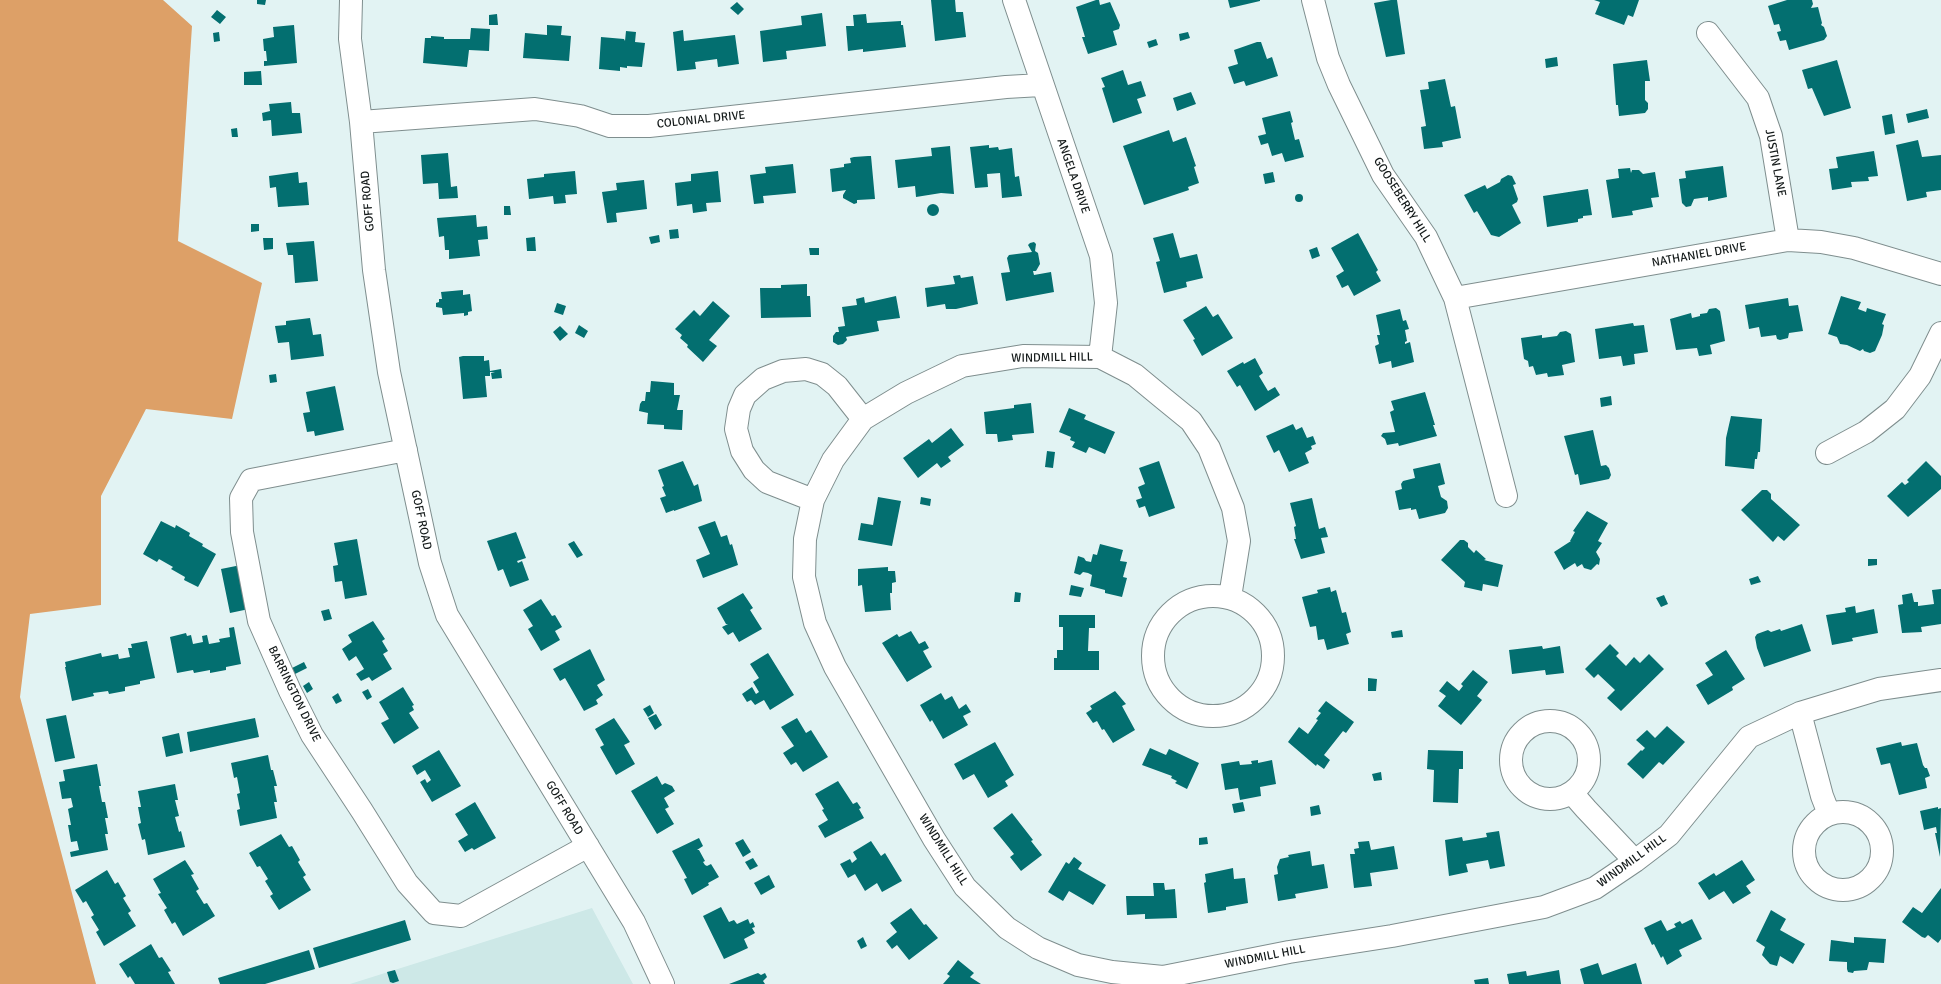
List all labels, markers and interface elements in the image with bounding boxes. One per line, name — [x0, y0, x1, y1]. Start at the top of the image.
street label: COLONIAL DRIVE — [656, 108, 746, 132]
street label: JUSTIN LANE — [1761, 128, 1789, 198]
street label: ANGELA DRIVE — [1053, 137, 1093, 215]
street label: GOOSEBERRY HILL — [1370, 155, 1434, 245]
street label: GOFF ROAD — [358, 170, 378, 232]
street label: NATHANIEL DRIVE — [1651, 240, 1747, 270]
street label: WINDMILL HILL — [1011, 350, 1093, 366]
street label: GOFF ROAD — [408, 489, 434, 551]
street label: BARRINGTON DRIVE — [265, 644, 323, 744]
street label: GOFF ROAD — [542, 778, 586, 838]
street label: WINDMILL HILL — [915, 812, 971, 888]
street label: WINDMILL HILL — [1595, 831, 1669, 891]
street label: WINDMILL HILL — [1224, 942, 1306, 972]

